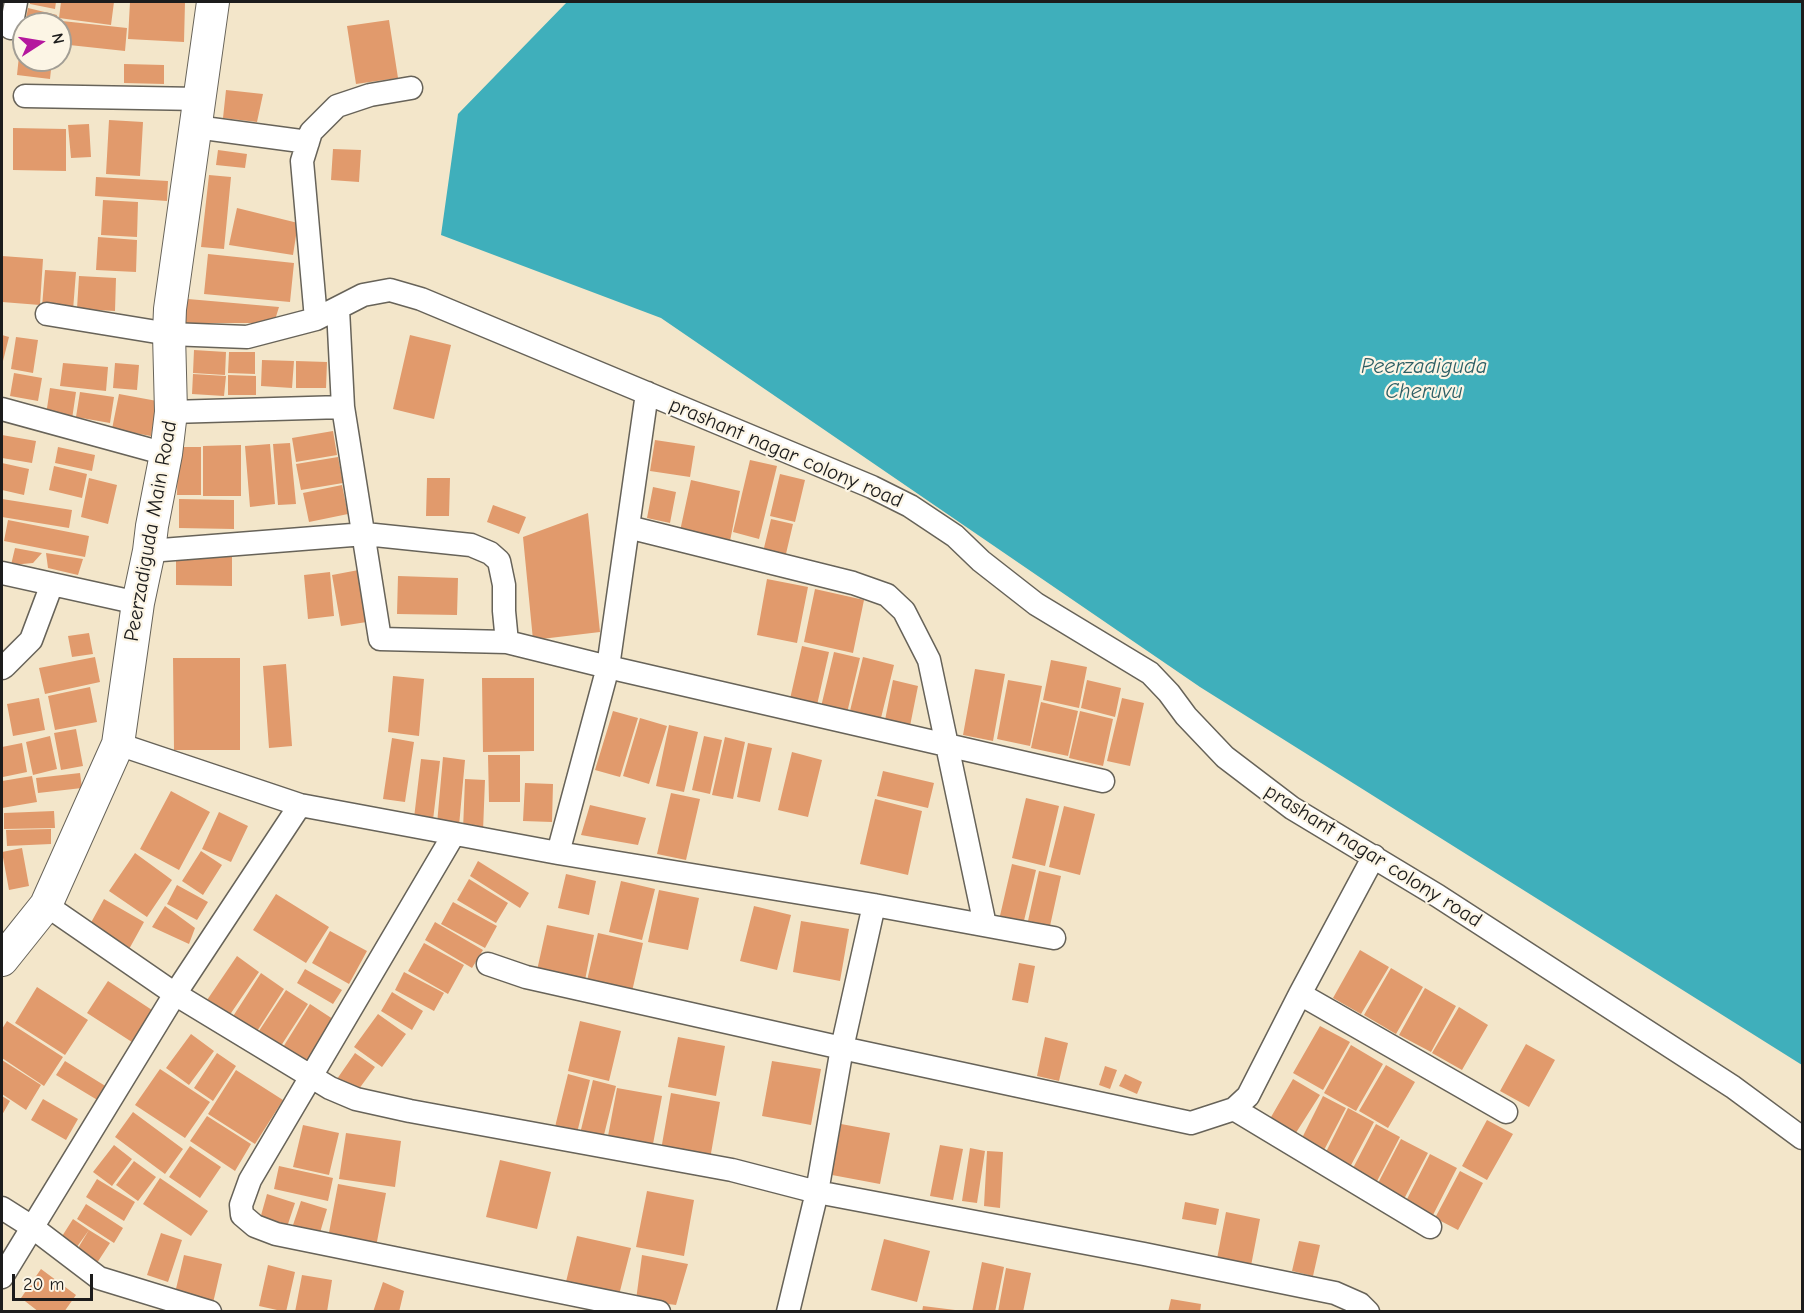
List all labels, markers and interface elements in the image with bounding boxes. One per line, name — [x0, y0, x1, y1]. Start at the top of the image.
north arrow — [12, 12, 72, 72]
text: N — [48, 32, 68, 46]
water label: Peerzadiguda Cheruvu — [1361, 354, 1487, 406]
street label: prashant nagar colony road — [665, 392, 907, 514]
street label: Peerzadiguda Main Road — [119, 419, 183, 643]
street label: prashant nagar colony road — [1260, 779, 1486, 933]
scale bar — [15, 1262, 96, 1300]
text: 20 m — [23, 1274, 64, 1295]

